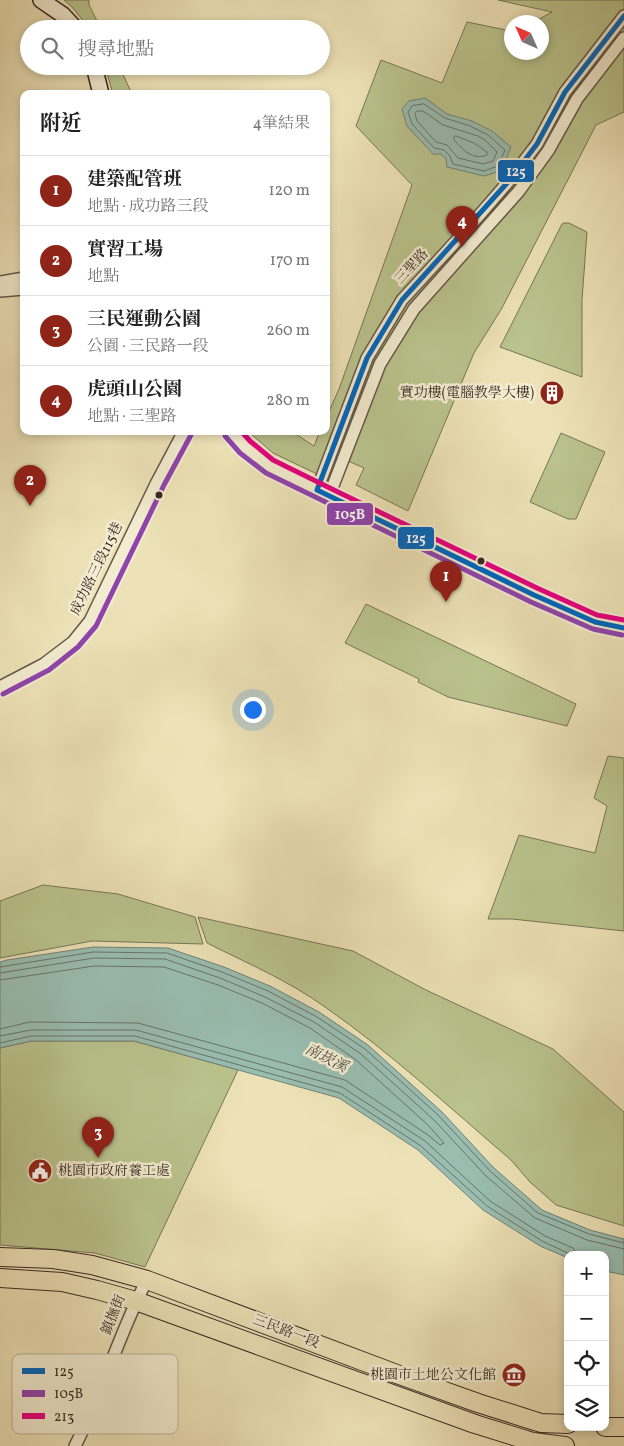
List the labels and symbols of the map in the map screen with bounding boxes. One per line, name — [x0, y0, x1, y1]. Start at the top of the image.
north arrow — [504, 15, 549, 60]
line badge: 125 — [497, 159, 535, 183]
text: 125 — [506, 163, 526, 182]
pin: 4 — [446, 206, 478, 247]
street label: 三聖路 — [391, 245, 433, 289]
building icon: 實功樓(電腦教學大樓) — [539, 380, 565, 406]
place label: 實功樓(電腦教學大樓) — [400, 384, 534, 403]
pin: 2 — [14, 465, 46, 506]
unlabelled marker — [154, 490, 164, 500]
line badge: 105B — [326, 502, 374, 526]
text: 105B — [335, 506, 365, 525]
street label: 成功路三段115巷 — [66, 519, 128, 619]
line badge: 125 — [397, 526, 435, 550]
text: 125 — [406, 530, 426, 549]
unlabelled marker — [476, 556, 486, 566]
pin: 1 — [430, 561, 462, 602]
your location — [240, 697, 266, 723]
water label: 南崁溪 — [301, 1039, 353, 1079]
pin: 3 — [82, 1117, 114, 1158]
public building icon: 桃園市政府養工處 — [27, 1158, 53, 1184]
place label: 桃園市政府養工處 — [58, 1162, 170, 1181]
street label: 鎮撫街 — [97, 1292, 131, 1338]
street label: 三民路一段 — [250, 1311, 322, 1353]
legend — [12, 1354, 178, 1434]
museum icon: 桃園市土地公文化館 — [501, 1362, 527, 1388]
text: 125 — [54, 1363, 74, 1382]
place label: 桃園市土地公文化館 — [370, 1366, 496, 1385]
text: 105B — [54, 1385, 83, 1404]
text: 213 — [54, 1408, 74, 1427]

